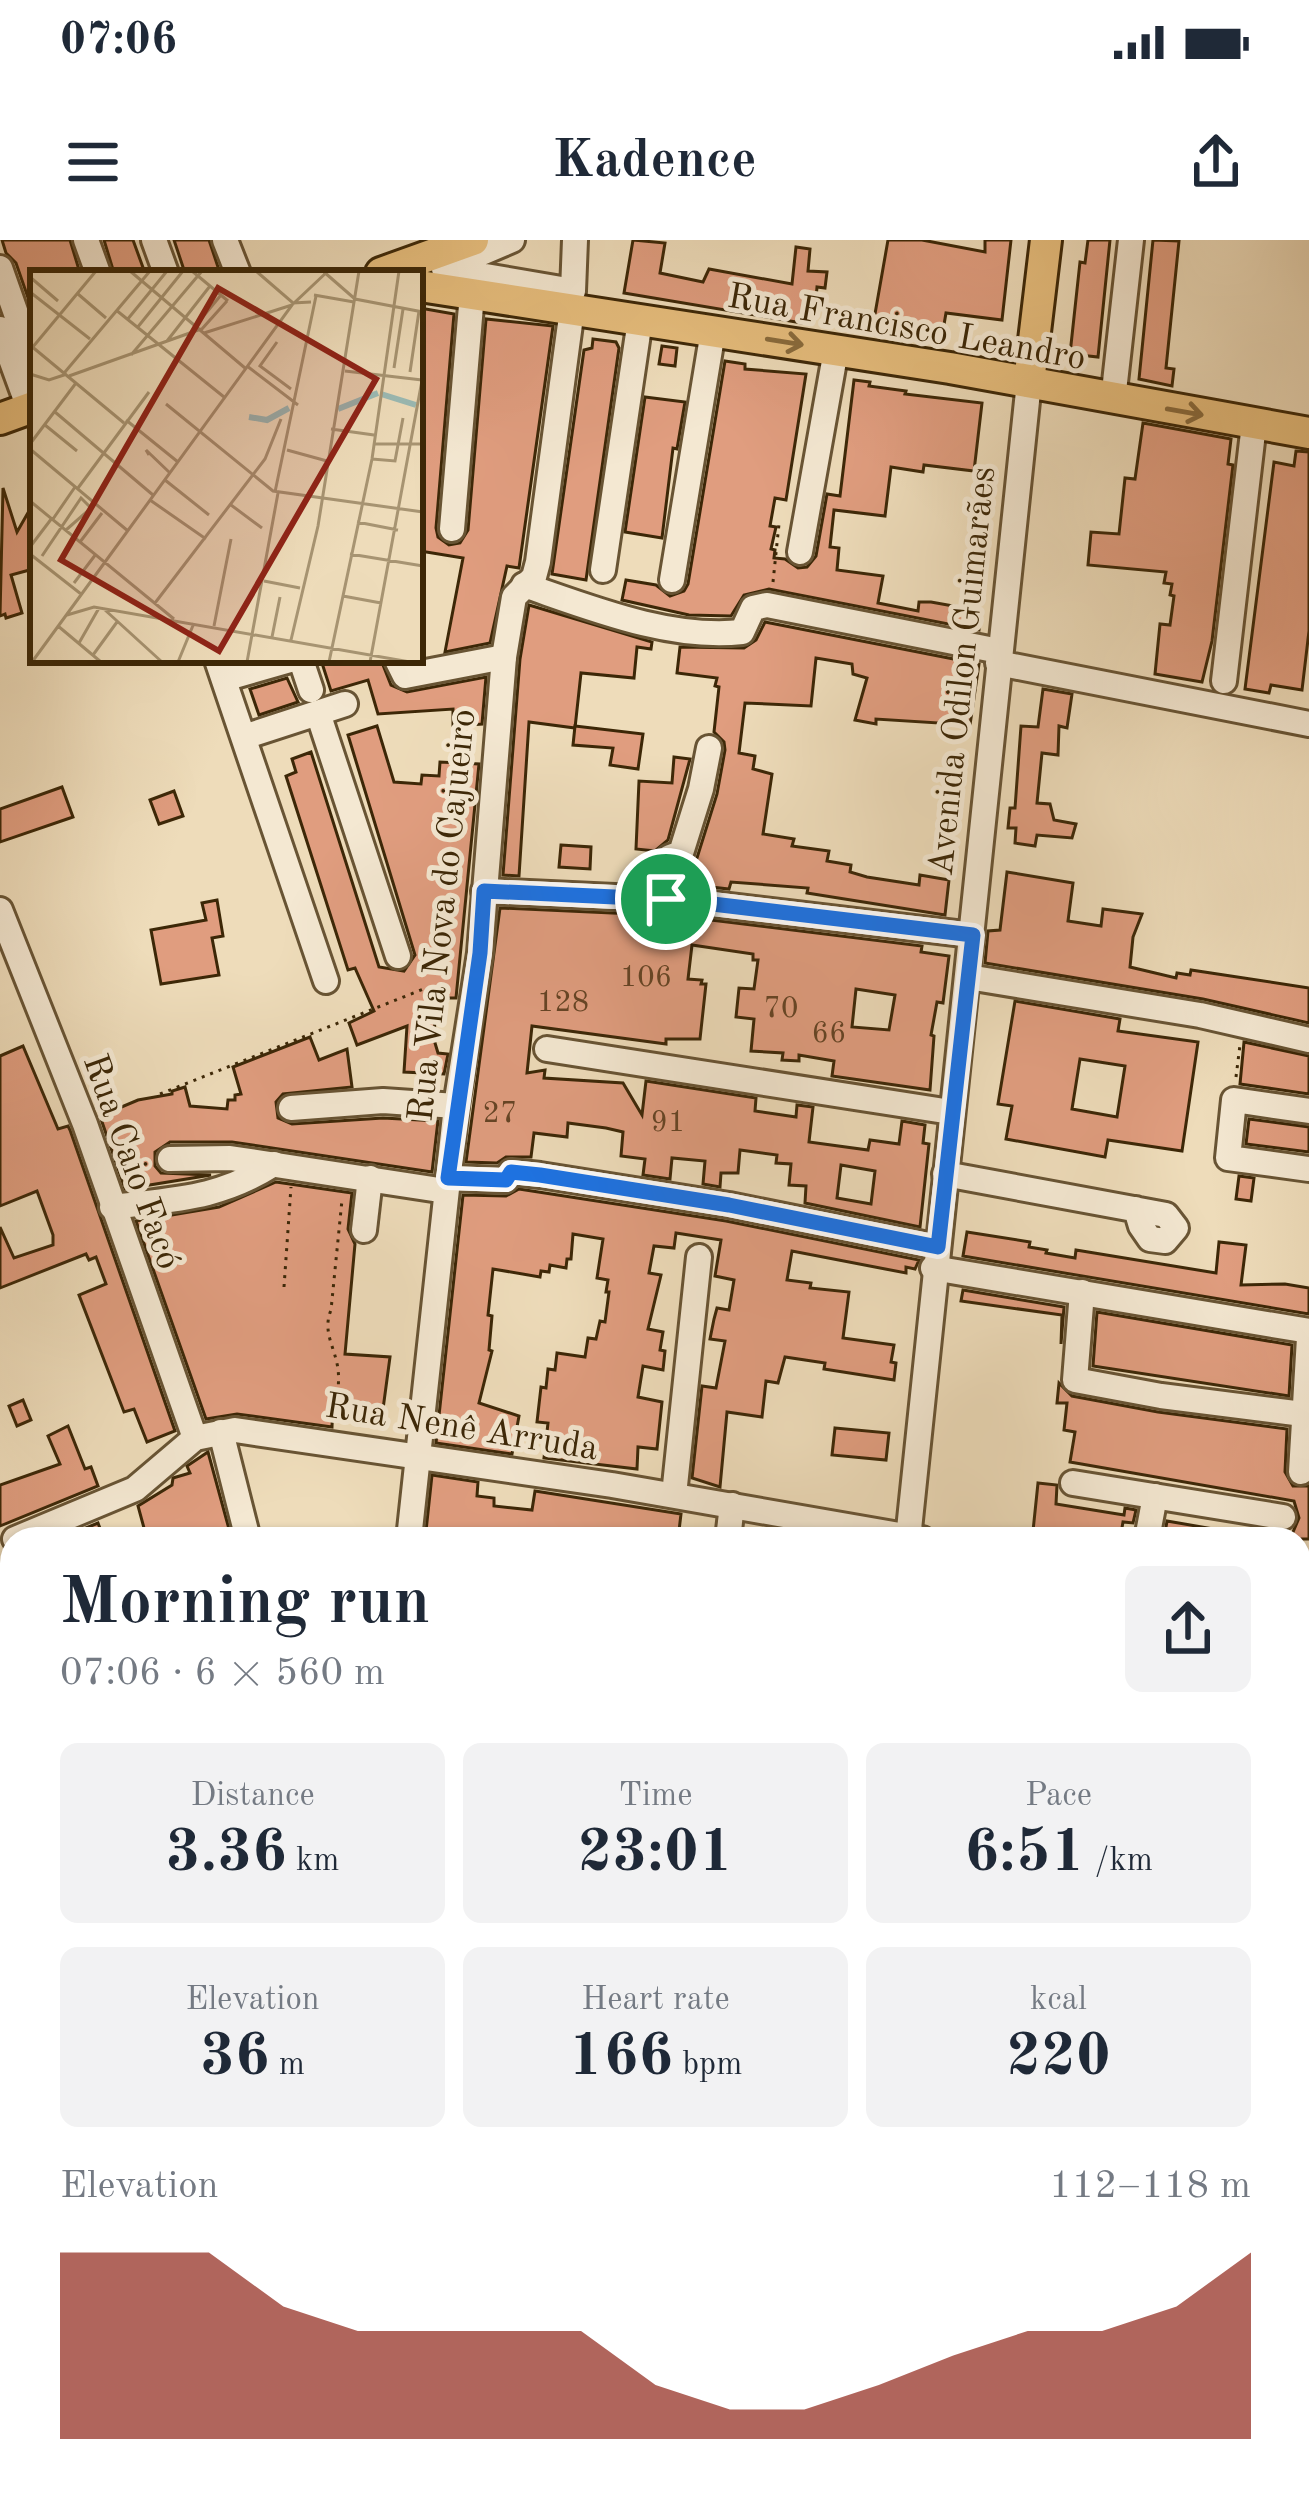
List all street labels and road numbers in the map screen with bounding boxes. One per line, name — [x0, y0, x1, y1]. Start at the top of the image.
street label: Rua Francisco Leandro — [724, 280, 1088, 378]
street label: Avenida Odilon Guimarães — [925, 465, 1003, 878]
street label: Rua Vila Nova do Cajueiro — [404, 707, 484, 1123]
street label: Rua Caio Facó — [75, 1050, 186, 1275]
street label: Rua Nenê Arruda — [322, 1390, 601, 1468]

